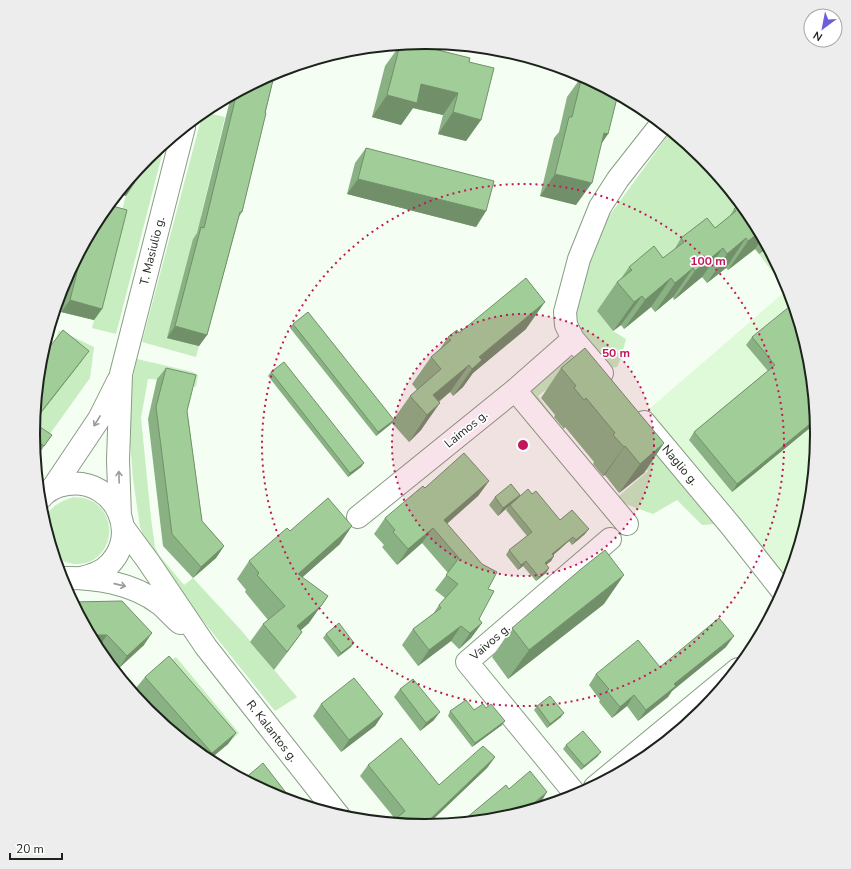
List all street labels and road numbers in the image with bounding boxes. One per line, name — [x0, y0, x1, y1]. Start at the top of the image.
street label: T. Masiulio g. — [136, 215, 168, 287]
street label: Laimos g. — [441, 407, 491, 451]
street label: Naglio g. — [658, 441, 702, 489]
street label: Vaivos g. — [466, 620, 513, 664]
street label: R. Kalantos g. — [243, 697, 301, 765]

